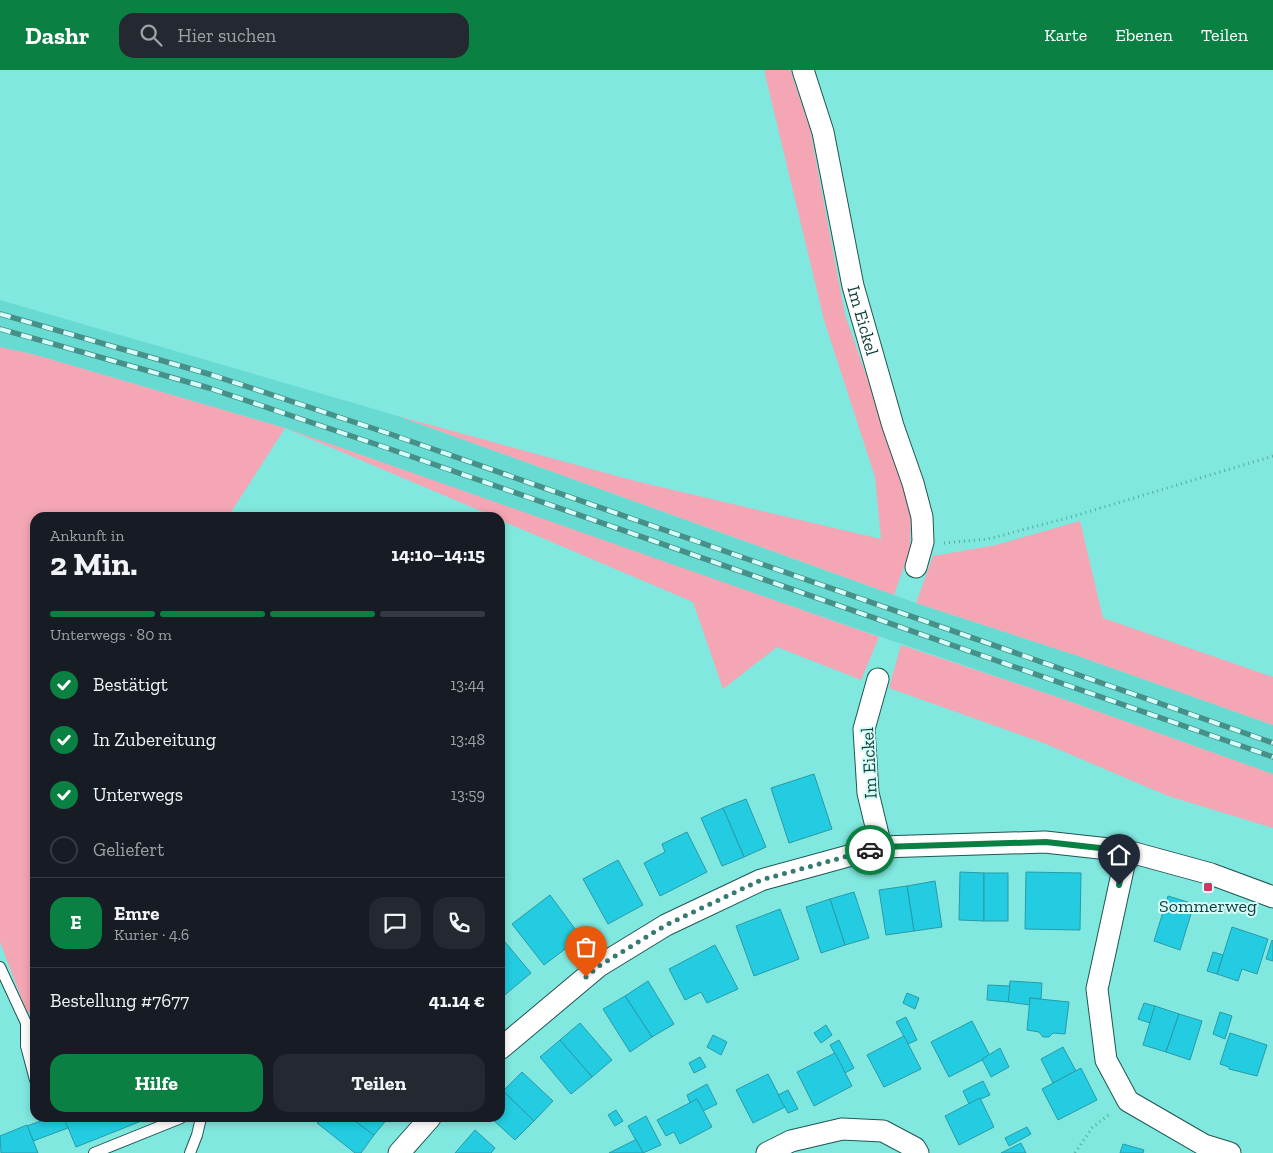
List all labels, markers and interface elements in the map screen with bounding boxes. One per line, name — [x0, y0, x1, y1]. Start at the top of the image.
search box — [119, 13, 469, 58]
text: Dashr — [25, 21, 89, 50]
icon: search — [137, 21, 165, 49]
text: Hier suchen — [177, 24, 276, 47]
text: Karte — [1044, 24, 1087, 46]
text: Ebenen — [1115, 24, 1173, 46]
text: Teilen — [1201, 24, 1248, 46]
street label: Im Eickel — [842, 283, 883, 358]
text: Ankunft in — [50, 526, 124, 545]
text: 14:10–14:15 — [391, 543, 485, 566]
text: 2 Min. — [50, 545, 138, 583]
text: Unterwegs · 80 m — [50, 625, 172, 644]
icon: check — [50, 671, 78, 699]
text: Bestätigt — [93, 673, 168, 696]
text: 13:44 — [450, 675, 485, 694]
icon: check — [50, 726, 78, 754]
street label: Im Eickel — [856, 726, 882, 799]
text: In Zubereitung — [93, 728, 216, 751]
text: 13:48 — [450, 730, 485, 749]
icon: check — [50, 781, 78, 809]
text: Unterwegs — [93, 783, 183, 806]
text: 13:59 — [451, 785, 485, 804]
courier — [845, 825, 895, 875]
pin — [1098, 834, 1140, 885]
icon: car — [856, 836, 884, 864]
text: Geliefert — [93, 838, 164, 861]
icon: home — [1105, 841, 1133, 869]
marker: Sommerweg — [1202, 881, 1214, 893]
place label: Sommerweg — [1159, 895, 1257, 917]
button: chat — [369, 897, 421, 949]
button: phone — [433, 897, 485, 949]
text: Emre — [114, 902, 159, 925]
text: E — [70, 911, 82, 934]
text: Kurier · 4.6 — [114, 925, 189, 944]
pin — [565, 926, 607, 977]
icon: bag — [572, 933, 600, 961]
text: Bestellung #7677 — [50, 989, 189, 1012]
text: 41.14 € — [429, 989, 485, 1012]
button: Hilfe — [50, 1054, 263, 1112]
button: Teilen — [273, 1054, 485, 1112]

